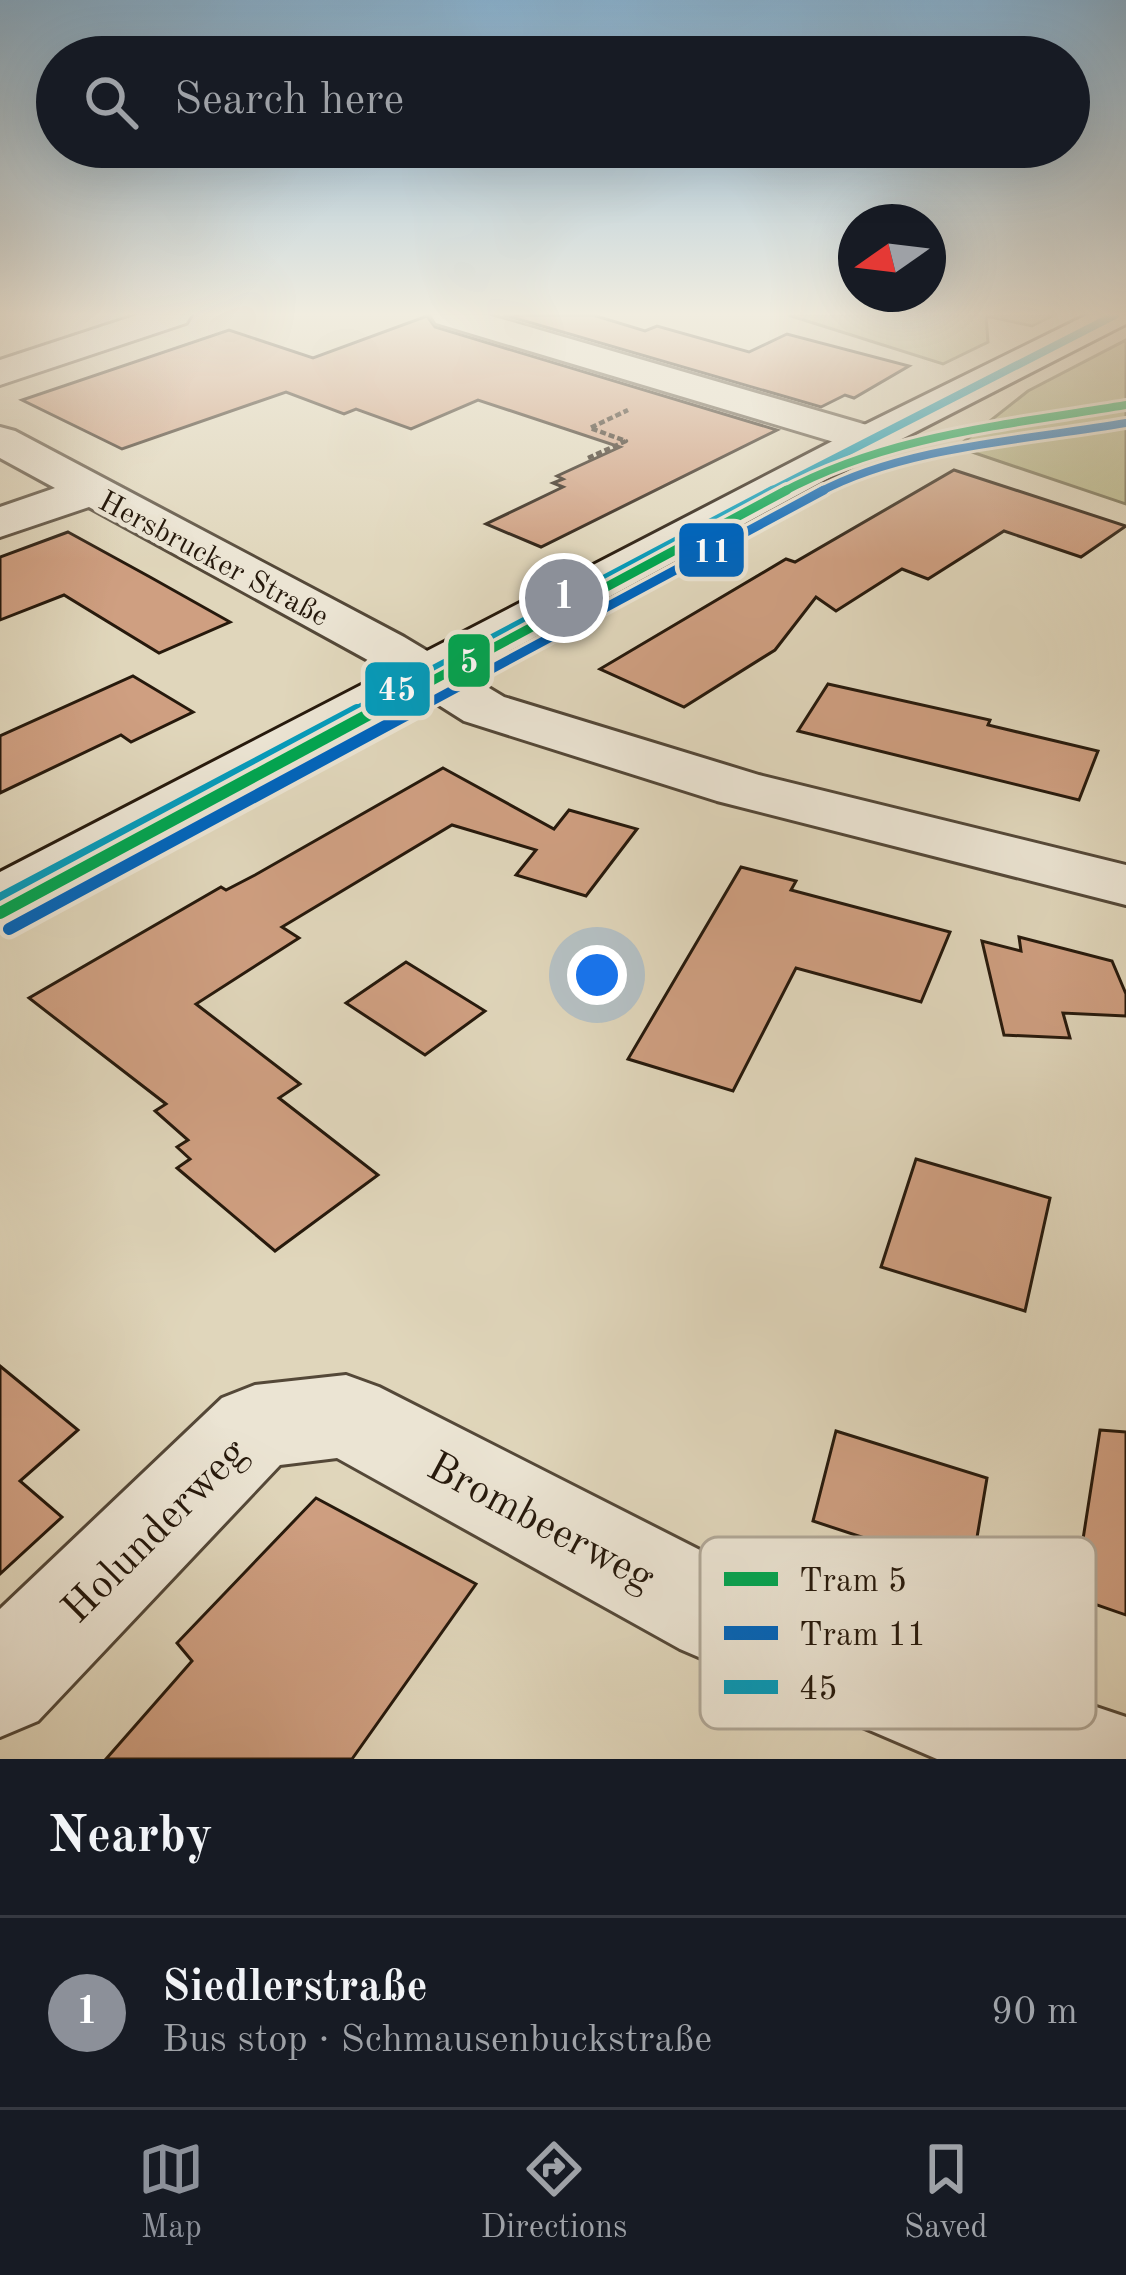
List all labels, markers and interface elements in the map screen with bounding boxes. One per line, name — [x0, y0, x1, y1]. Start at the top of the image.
search box — [36, 36, 1090, 168]
icon: search — [78, 69, 144, 135]
text: Search here — [174, 79, 404, 124]
north arrow — [838, 204, 946, 312]
street label: Hersbrucker Straße — [93, 487, 333, 633]
line badge: 11 — [677, 521, 746, 579]
text: 11 — [693, 537, 731, 570]
pin: 1 — [525, 553, 603, 643]
line badge: 5 — [446, 632, 492, 689]
text: 5 — [459, 647, 479, 680]
line badge: 45 — [363, 660, 432, 718]
text: 45 — [378, 675, 416, 708]
your location — [567, 945, 627, 1005]
street label: Holunderweg — [56, 1431, 256, 1632]
street label: Brombeerweg — [420, 1446, 661, 1601]
legend — [700, 1537, 1096, 1729]
text: Tram 5 — [799, 1566, 907, 1599]
text: Tram 11 — [799, 1620, 926, 1653]
text: 45 — [799, 1674, 837, 1707]
text: Nearby — [48, 1812, 213, 1863]
text: Siedlerstraße — [162, 1966, 428, 2011]
text: 1 — [76, 1993, 98, 2032]
text: 90 m — [991, 1993, 1078, 2032]
text: Bus stop · Schmausenbuckstraße — [162, 2021, 712, 2060]
tab: Map — [138, 2136, 204, 2249]
tab: Directions — [481, 2136, 627, 2249]
tab: Saved — [904, 2136, 988, 2249]

